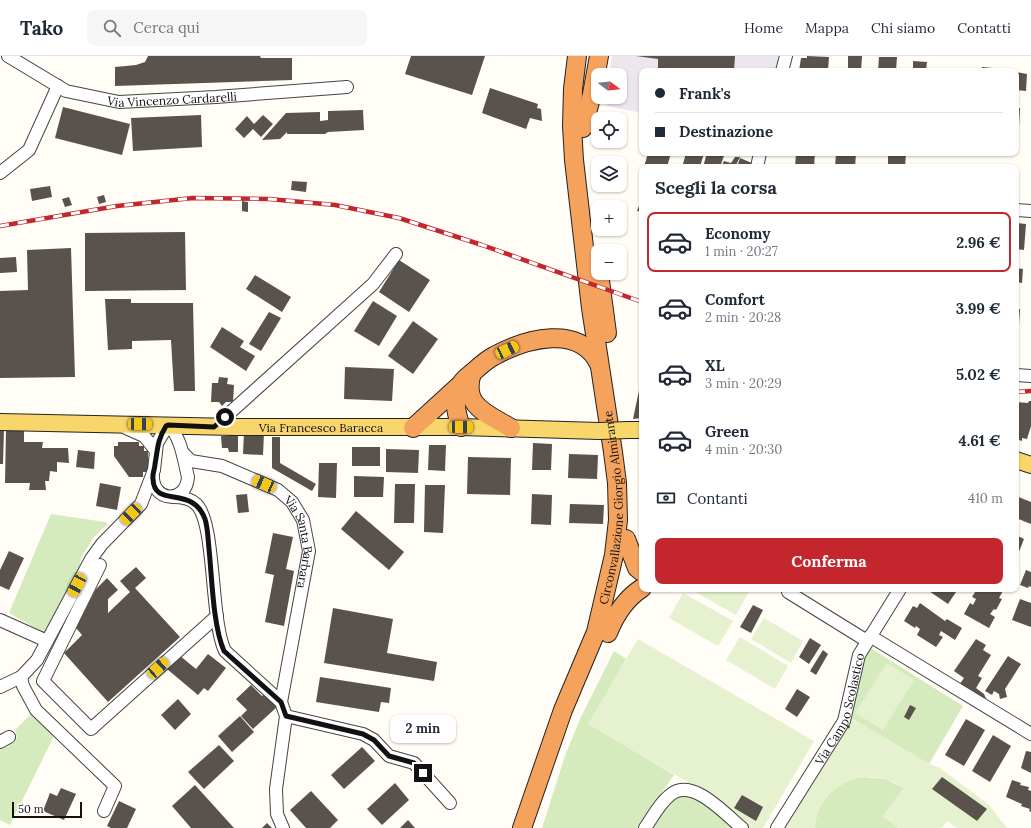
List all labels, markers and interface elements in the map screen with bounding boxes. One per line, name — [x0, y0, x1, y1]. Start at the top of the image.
search box — [87, 10, 367, 46]
text: Tako — [20, 16, 63, 40]
icon: search — [101, 17, 123, 39]
text: Cerca qui — [133, 18, 200, 37]
text: Home — [744, 19, 783, 37]
text: Mappa — [805, 19, 849, 37]
text: Chi siamo — [871, 19, 935, 37]
text: Contatti — [957, 19, 1011, 37]
north arrow — [591, 68, 627, 104]
map controls — [591, 68, 627, 280]
text: Frank's — [679, 84, 731, 103]
street label: Via Vincenzo Cardarelli — [105, 88, 237, 110]
button: locate — [591, 112, 627, 148]
text: Destinazione — [679, 122, 773, 141]
button: layers — [591, 156, 627, 192]
text: Scegli la corsa — [655, 176, 777, 199]
button: + — [591, 200, 627, 236]
icon: car — [657, 224, 693, 260]
text: Economy — [705, 224, 770, 243]
text: 2.96 € — [956, 233, 1001, 252]
text: 1 min · 20:27 — [705, 243, 778, 260]
button: − — [591, 244, 627, 280]
icon: car — [657, 290, 693, 326]
text: Comfort — [705, 290, 765, 309]
text: 3.99 € — [956, 299, 1001, 318]
text: 2 min · 20:28 — [705, 309, 781, 326]
car — [494, 339, 520, 361]
icon: car — [657, 356, 693, 392]
text: XL — [705, 356, 725, 375]
text: 5.02 € — [956, 365, 1001, 384]
text: 3 min · 20:29 — [705, 375, 782, 392]
route start — [216, 408, 234, 426]
street label: Circonvallazione Giorgio Almirante — [595, 409, 625, 606]
car — [128, 418, 152, 430]
street label: Via Francesco Baracca — [258, 420, 383, 435]
car — [449, 421, 473, 433]
icon: car — [657, 422, 693, 458]
text: Green — [705, 422, 749, 441]
text: 4.61 € — [959, 431, 1001, 450]
text: 4 min · 20:30 — [705, 441, 782, 458]
car — [251, 474, 277, 494]
icon: cash — [655, 487, 677, 509]
text: Contanti — [687, 489, 748, 508]
text: 410 m — [968, 490, 1003, 507]
street label: Via Santa Barbara — [281, 491, 317, 590]
car — [118, 501, 144, 527]
button: Conferma — [655, 538, 1003, 584]
car — [66, 572, 88, 598]
street label: Via Campo Scolastico — [811, 651, 867, 768]
car — [145, 656, 171, 680]
callout: 2 min — [390, 715, 456, 743]
text: 2 min — [406, 720, 440, 737]
route end — [414, 764, 432, 782]
scale bar — [12, 800, 82, 819]
text: 50 m — [18, 802, 44, 816]

